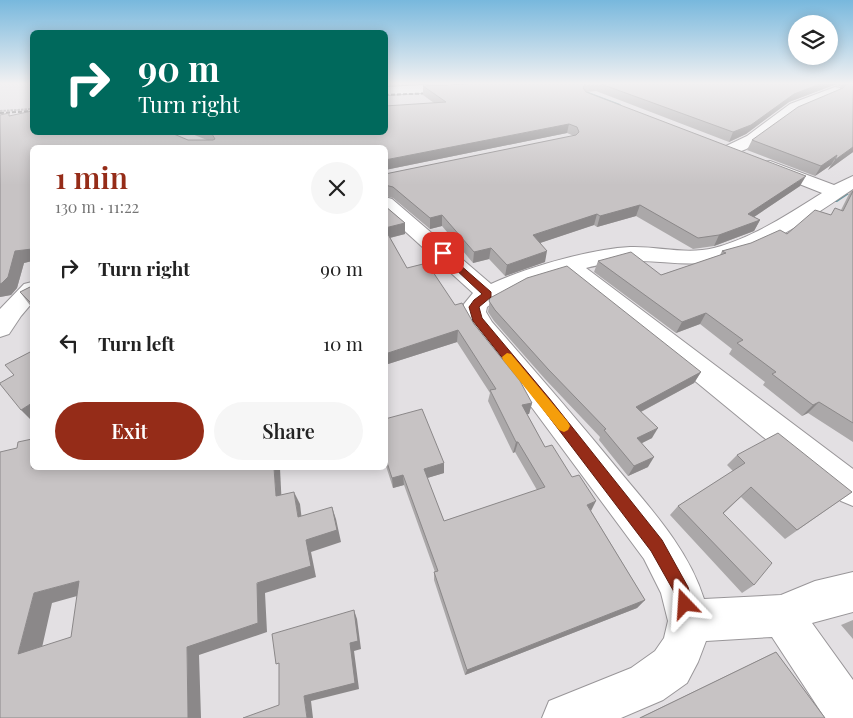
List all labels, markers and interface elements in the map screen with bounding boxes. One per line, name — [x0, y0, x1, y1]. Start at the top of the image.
map controls — [788, 15, 838, 65]
button: layers — [788, 15, 838, 65]
text: 90 m — [138, 44, 220, 91]
icon: right — [55, 50, 120, 115]
text: Turn right — [138, 89, 240, 119]
text: 1 min — [55, 157, 128, 197]
button: close — [311, 162, 363, 214]
text: 130 m · 11:22 — [55, 196, 139, 217]
pin — [422, 232, 464, 274]
icon: arrive — [429, 239, 457, 267]
icon: right — [55, 254, 83, 282]
text: Turn right — [98, 255, 190, 281]
text: 90 m — [320, 255, 363, 281]
icon: left — [55, 329, 83, 357]
text: Turn left — [98, 330, 175, 356]
text: 10 m — [323, 330, 363, 356]
button: Exit — [55, 402, 204, 460]
button: Share — [214, 402, 363, 460]
position arrow — [658, 577, 710, 629]

